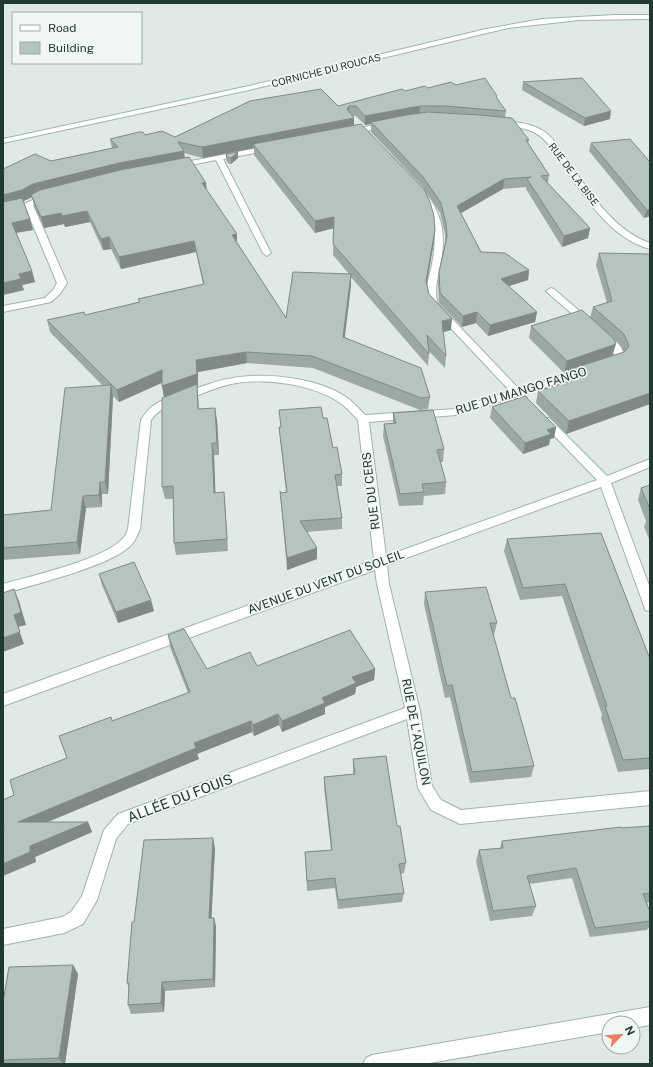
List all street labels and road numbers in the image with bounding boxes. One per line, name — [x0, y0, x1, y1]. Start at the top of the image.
street label: CORNICHE DU ROUCAS — [270, 51, 382, 89]
street label: RUE DE LA BISE — [546, 140, 602, 208]
street label: RUE DU MANGO FANGO — [454, 364, 589, 418]
street label: RUE DU CERS — [359, 451, 383, 531]
street label: AVENUE DU VENT DU SOLEIL — [246, 547, 406, 617]
street label: RUE DE L'AQUILON — [399, 677, 433, 787]
street label: ALLÉE DU FOUIS — [125, 770, 235, 825]

